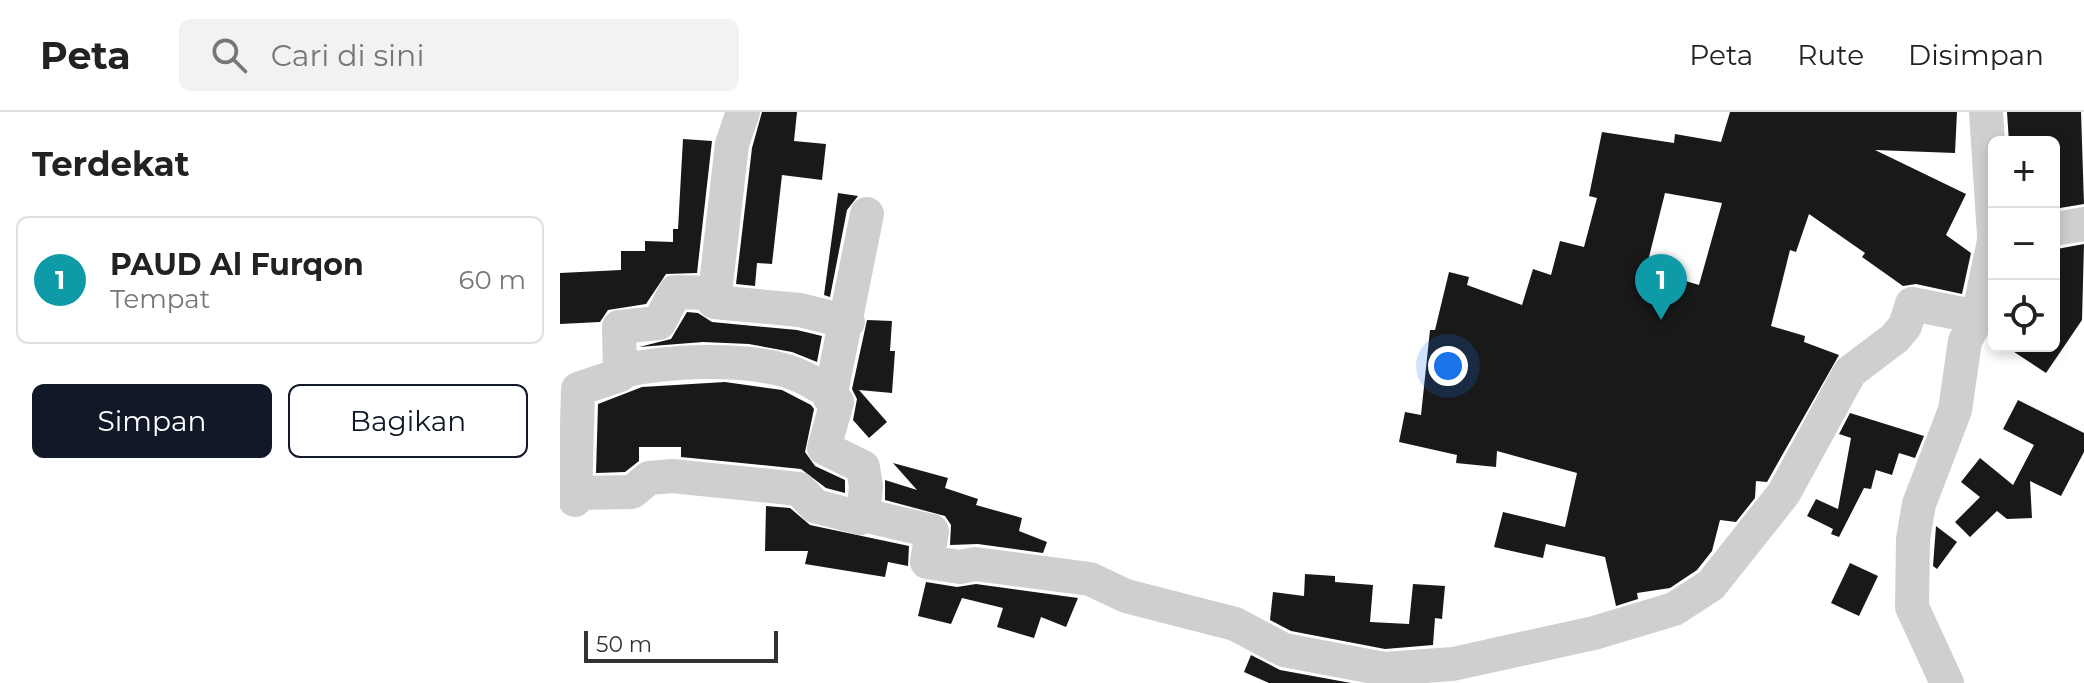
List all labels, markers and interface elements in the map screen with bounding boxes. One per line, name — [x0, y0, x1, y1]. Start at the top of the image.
search box — [179, 19, 739, 91]
text: Peta — [40, 32, 131, 79]
icon: search — [207, 33, 251, 77]
text: Cari di sini — [271, 37, 424, 74]
text: Peta — [1689, 38, 1753, 72]
text: Rute — [1797, 38, 1864, 72]
text: Disimpan — [1908, 38, 2044, 72]
map controls — [1988, 136, 2060, 352]
button: + — [1988, 136, 2060, 208]
text: Terdekat — [32, 143, 190, 185]
button: − — [1988, 208, 2060, 280]
text: PAUD Al Furqon — [110, 246, 364, 283]
pin: 1 — [1635, 254, 1687, 320]
text: 1 — [55, 264, 65, 296]
text: 60 m — [459, 264, 526, 296]
button: locate — [1988, 280, 2060, 352]
text: Tempat — [110, 283, 210, 315]
your location — [1428, 346, 1468, 386]
button: Simpan — [32, 384, 272, 458]
button: Bagikan — [288, 384, 528, 458]
scale bar — [584, 627, 778, 663]
text: 50 m — [596, 631, 652, 658]

